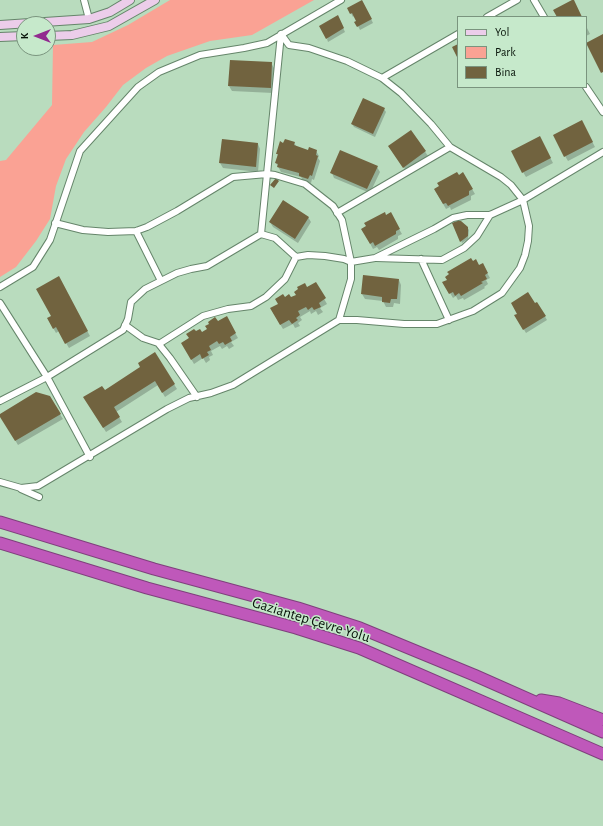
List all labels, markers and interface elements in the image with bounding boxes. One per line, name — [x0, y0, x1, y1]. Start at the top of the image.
north arrow — [16, 16, 56, 56]
legend — [457, 16, 587, 88]
text: Yol — [495, 26, 509, 38]
text: K — [19, 33, 30, 39]
text: Park — [495, 46, 516, 58]
text: Bina — [495, 66, 516, 78]
street label: Gaziantep Çevre Yolu — [250, 594, 372, 646]

